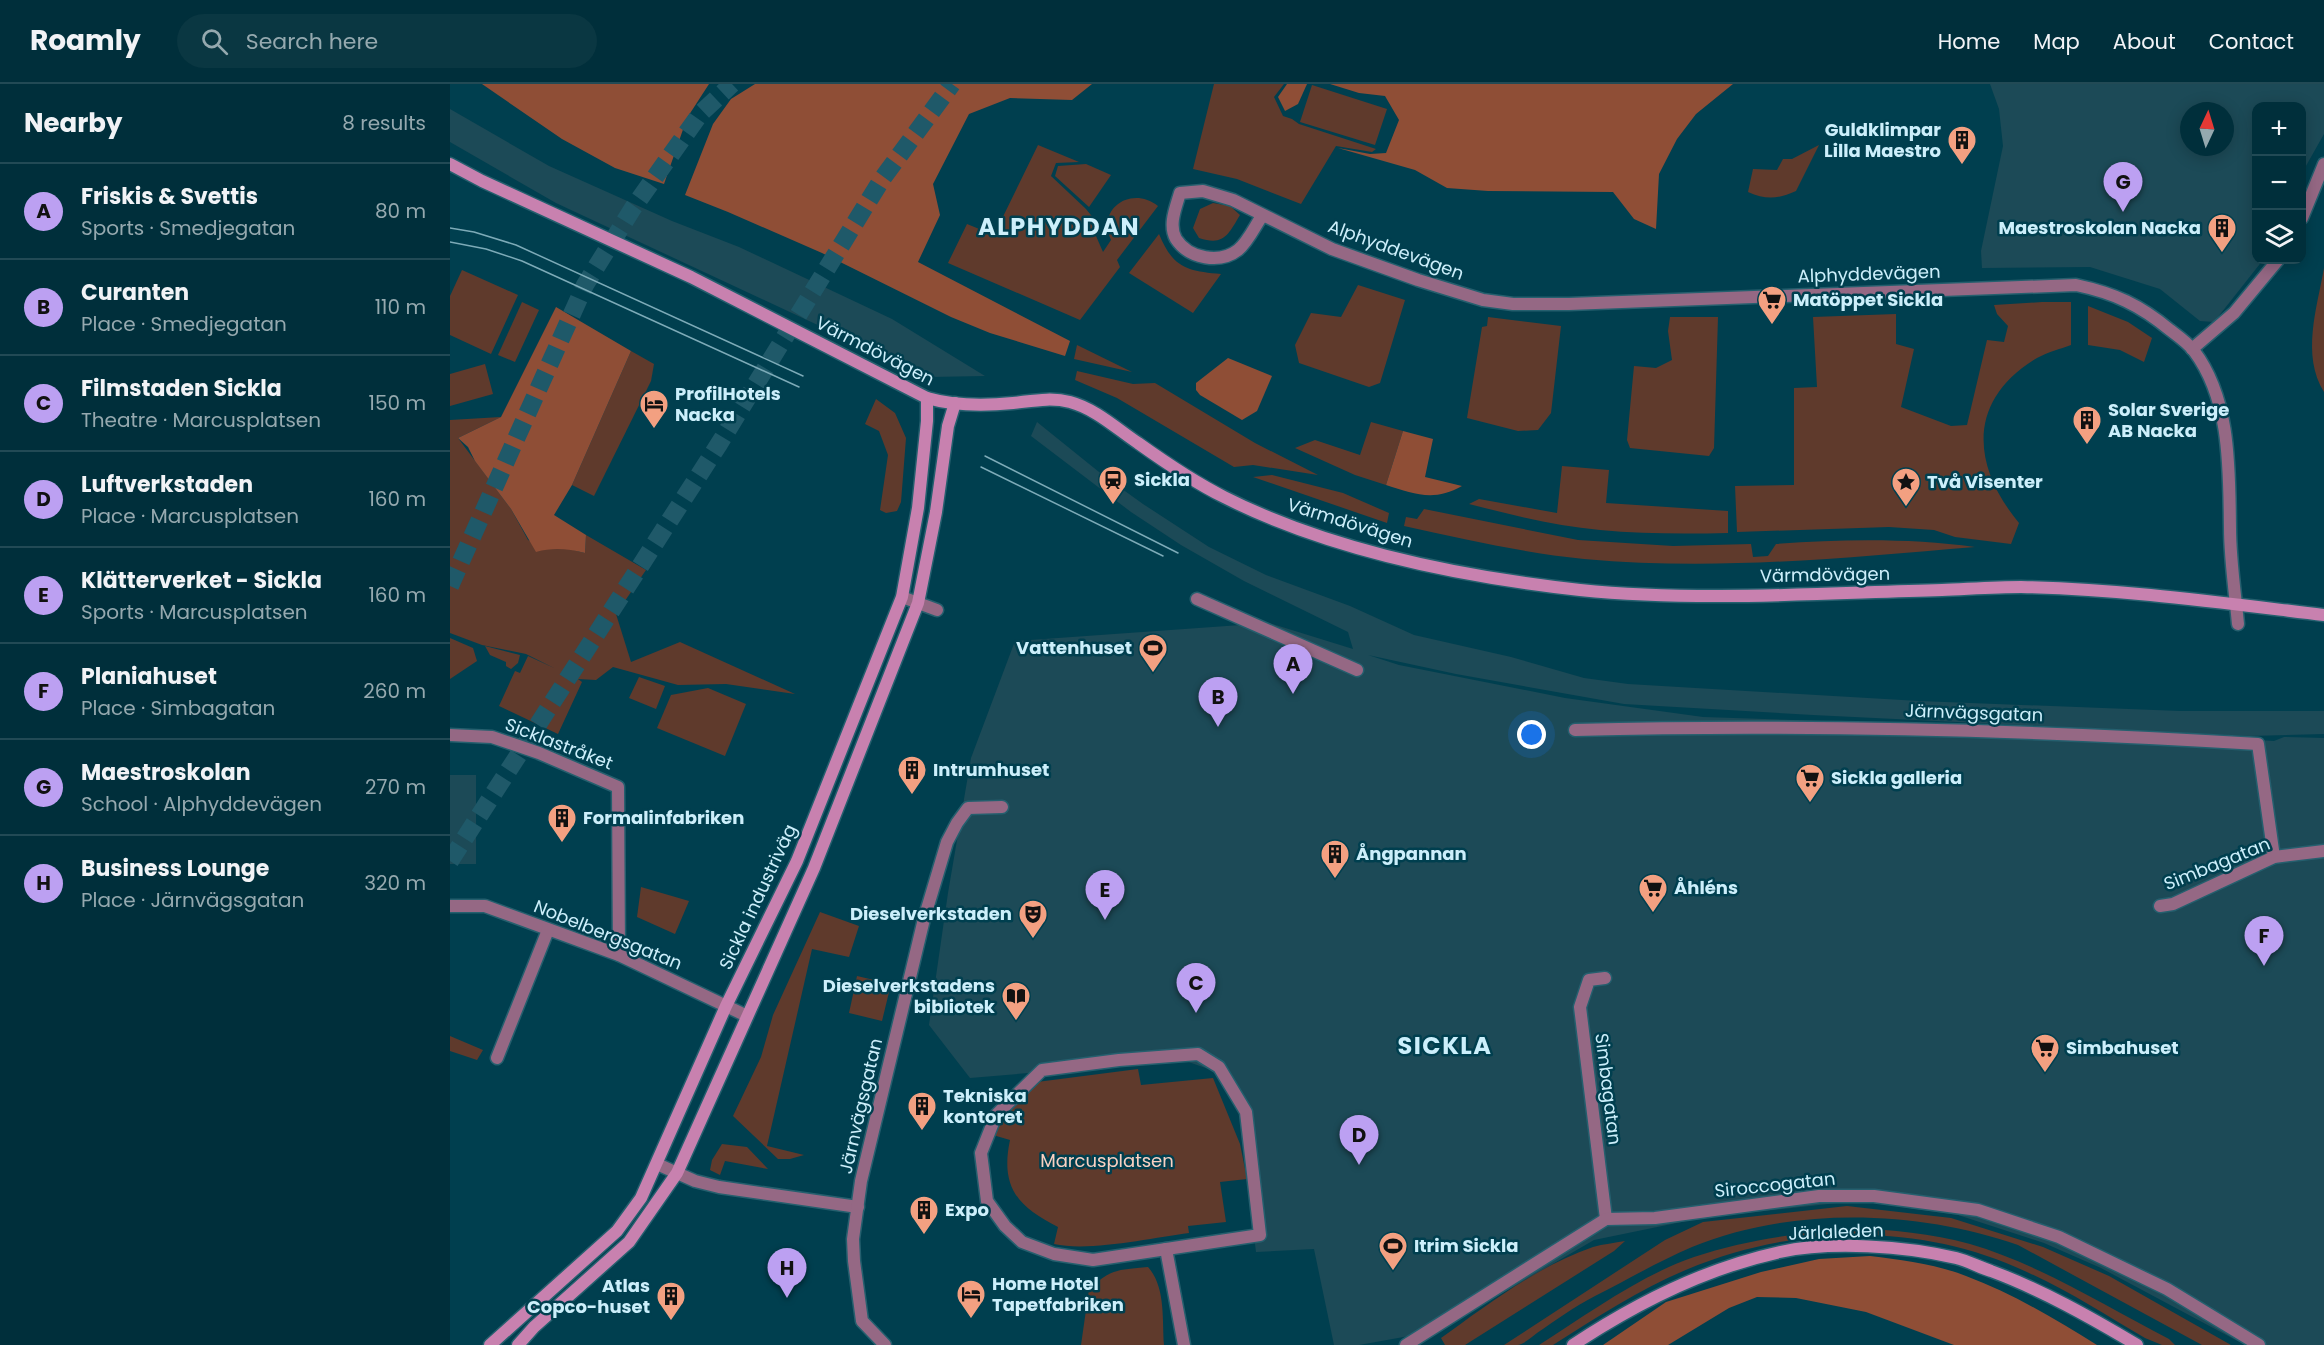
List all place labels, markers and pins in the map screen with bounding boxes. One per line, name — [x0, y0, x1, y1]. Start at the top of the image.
place label: Guldklimpar Lilla Maestro — [1824, 117, 1941, 163]
building icon: Guldklimpar Lilla Maestro — [1946, 124, 1978, 166]
pin: G — [2104, 162, 2142, 212]
building icon: Maestroskolan Nacka — [2206, 212, 2238, 254]
place label: Maestroskolan Nacka — [1999, 215, 2201, 240]
supermarket icon: Matöppet Sickla — [1756, 284, 1788, 326]
place label: Matöppet Sickla — [1793, 287, 1943, 312]
place label: ProfilHotels Nacka — [675, 381, 781, 427]
hotel icon: ProfilHotels Nacka — [638, 388, 670, 430]
place label: Solar Sverige AB Nacka — [2108, 397, 2229, 443]
building icon: Solar Sverige AB Nacka — [2071, 404, 2103, 446]
station icon: Sickla — [1097, 464, 1129, 506]
place icon: Två Visenter — [1890, 466, 1922, 508]
place label: Sickla — [1134, 467, 1190, 492]
place label: Två Visenter — [1927, 469, 2043, 494]
sports icon: Vattenhuset — [1137, 632, 1169, 674]
place label: Vattenhuset — [1016, 635, 1132, 660]
pin: A — [1274, 644, 1312, 694]
pin: B — [1198, 678, 1238, 727]
building icon: Intrumhuset — [896, 754, 928, 796]
place label: Intrumhuset — [933, 757, 1049, 782]
supermarket icon: Sickla galleria — [1794, 762, 1826, 804]
place label: Sickla galleria — [1831, 765, 1962, 790]
building icon: Formalinfabriken — [546, 802, 578, 844]
place label: Formalinfabriken — [583, 805, 744, 830]
building icon: Ångpannan — [1319, 838, 1351, 880]
place label: Ångpannan — [1356, 841, 1467, 866]
pin: E — [1086, 870, 1124, 920]
supermarket icon: Åhléns — [1637, 872, 1669, 914]
place label: Åhléns — [1674, 875, 1738, 900]
theatre icon: Dieselverkstaden — [1017, 898, 1049, 940]
place label: Dieselverkstaden — [850, 901, 1012, 926]
pin: F — [2244, 916, 2284, 966]
pin: C — [1176, 964, 1216, 1013]
place label: Dieselverkstadens bibliotek — [823, 973, 996, 1019]
library icon: Dieselverkstadens bibliotek — [1000, 980, 1032, 1022]
supermarket icon: Simbahuset — [2029, 1032, 2061, 1074]
place label: Simbahuset — [2066, 1035, 2179, 1060]
place label: Tekniska kontoret — [943, 1083, 1027, 1129]
building icon: Tekniska kontoret — [906, 1090, 938, 1132]
pin: D — [1340, 1116, 1378, 1165]
building icon: Expo — [908, 1194, 940, 1236]
place label: Expo — [945, 1197, 989, 1222]
sports icon: Itrim Sickla — [1377, 1230, 1409, 1272]
place label: Itrim Sickla — [1414, 1233, 1518, 1258]
pin: H — [768, 1248, 806, 1298]
place label: Home Hotel Tapetfabriken — [992, 1271, 1124, 1317]
place label: Atlas Copco-huset — [527, 1273, 650, 1319]
hotel icon: Home Hotel Tapetfabriken — [955, 1278, 987, 1320]
building icon: Atlas Copco-huset — [655, 1280, 687, 1322]

